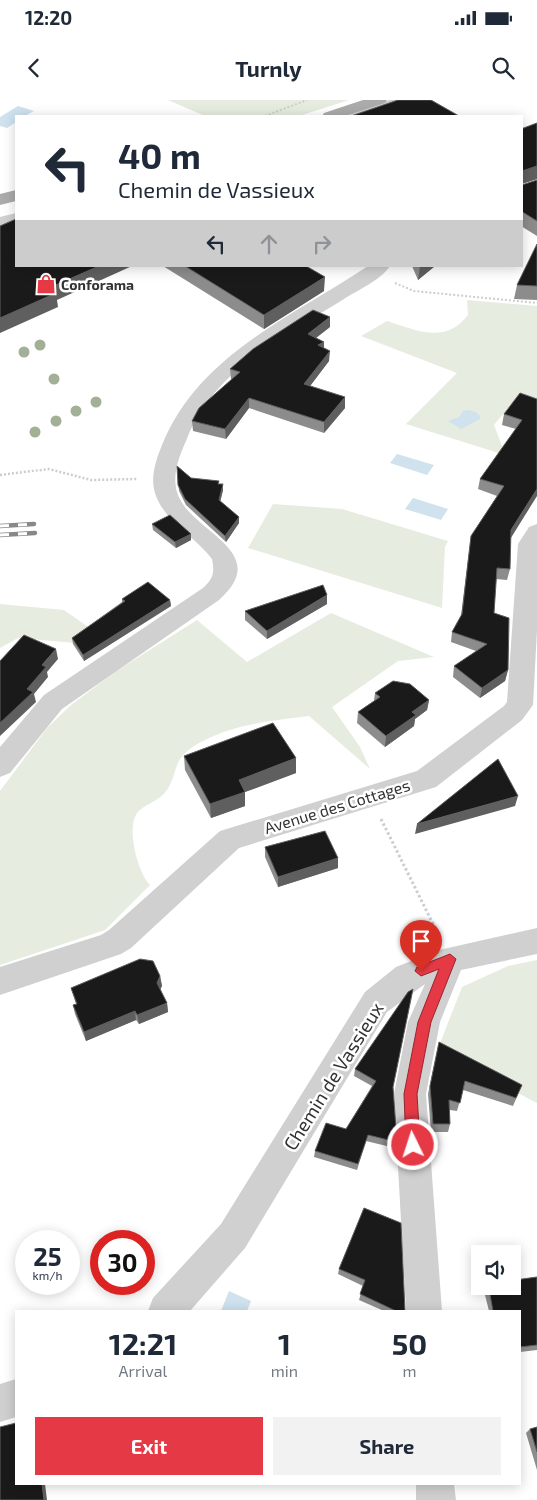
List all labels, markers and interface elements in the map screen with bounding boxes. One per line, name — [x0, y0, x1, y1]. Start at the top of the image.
text: 12:20 — [25, 6, 72, 29]
icon: back — [20, 54, 48, 82]
icon: search — [489, 54, 517, 82]
text: Turnly — [235, 55, 302, 81]
text: 40 m — [118, 134, 201, 176]
icon: left — [35, 135, 100, 200]
text: Chemin de Vassieux — [118, 176, 315, 202]
icon: left — [202, 230, 230, 258]
icon: ahead — [255, 230, 283, 258]
icon: right — [308, 230, 336, 258]
shop icon: Conforama — [35, 273, 57, 295]
place label: Conforama — [61, 276, 134, 293]
street label: Avenue des Cottages — [262, 775, 412, 837]
pin — [400, 920, 442, 971]
icon: arrive — [407, 927, 435, 955]
street label: Chemin de Vassieux — [278, 998, 388, 1154]
position arrow — [386, 1118, 438, 1170]
speed limit sign: 30 — [90, 1230, 155, 1295]
text: 25 — [33, 1241, 62, 1271]
map controls — [471, 1245, 521, 1295]
button: sound — [471, 1245, 521, 1295]
text: km/h — [33, 1268, 62, 1282]
text: 12:21 — [109, 1325, 177, 1361]
text: 1 — [278, 1325, 291, 1361]
text: 50 — [392, 1325, 427, 1361]
text: Arrival — [119, 1361, 167, 1380]
text: min — [271, 1361, 298, 1380]
text: m — [403, 1361, 417, 1380]
button: Exit — [35, 1417, 263, 1475]
button: Share — [273, 1417, 501, 1475]

